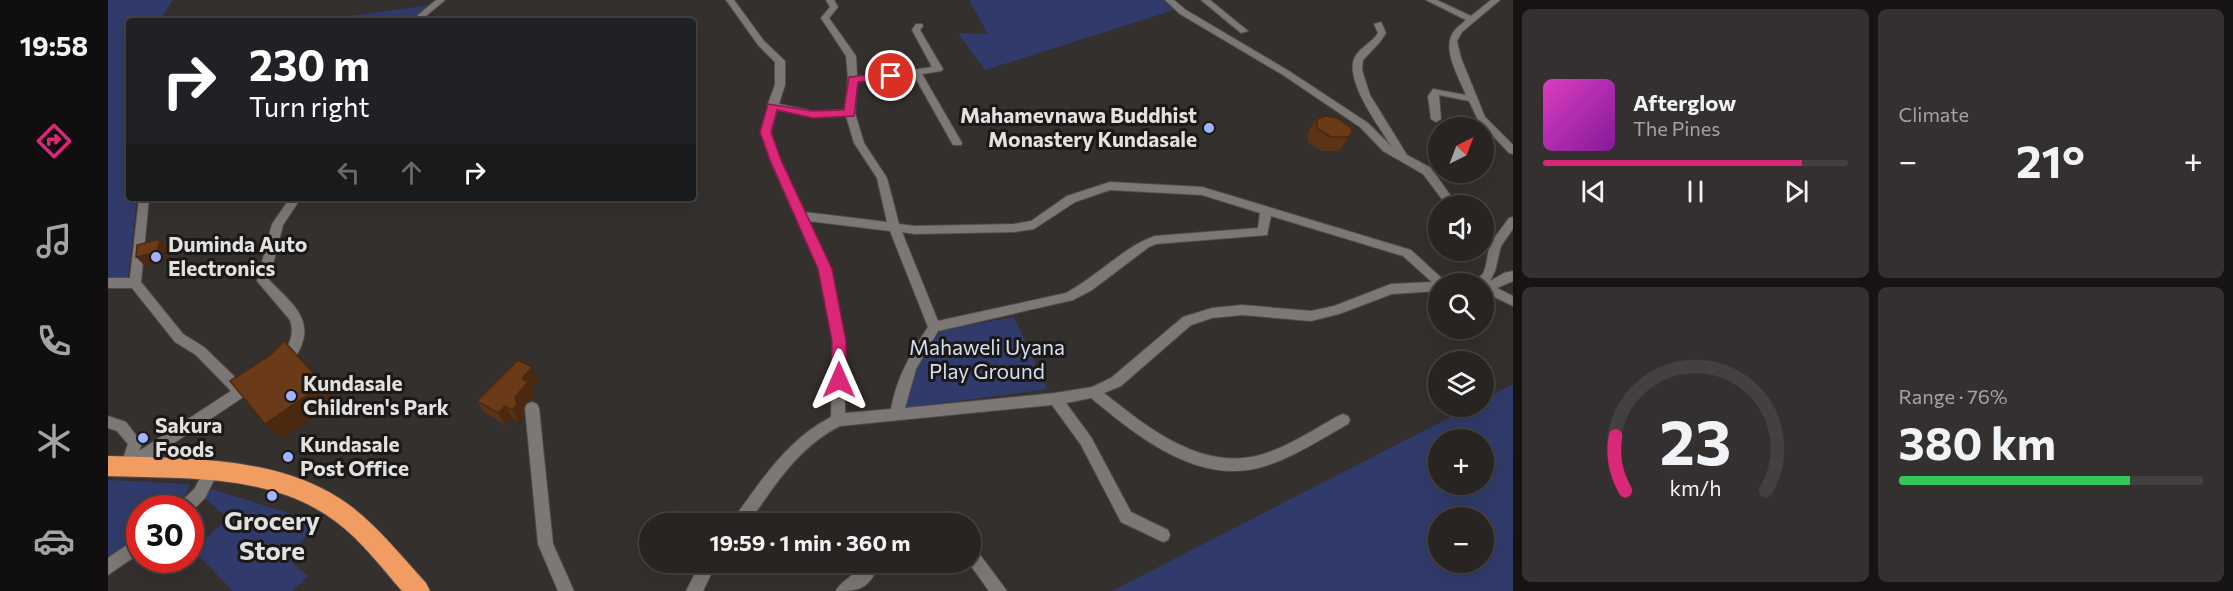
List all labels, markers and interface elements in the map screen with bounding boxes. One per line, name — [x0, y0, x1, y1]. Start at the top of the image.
text: 19:58 — [20, 29, 88, 62]
text: 230 m — [249, 38, 370, 90]
icon: right — [150, 42, 228, 120]
pin — [865, 50, 916, 101]
icon: arrive — [874, 59, 907, 92]
text: Afterglow — [1633, 89, 1736, 116]
text: Turn right — [249, 90, 369, 123]
place label: Mahamevnawa Buddhist Monastery Kundasale — [960, 102, 1197, 151]
text: Climate — [1899, 102, 1969, 126]
text: The Pines — [1633, 116, 1720, 140]
north arrow — [1428, 117, 1494, 183]
map controls — [1428, 117, 1494, 573]
icon: directions — [33, 120, 75, 162]
marker: Mahamevnawa Buddhist Monastery Kundasale — [1202, 121, 1216, 135]
text: 21° — [2016, 132, 2085, 187]
text: − — [1899, 139, 1917, 180]
text: + — [2184, 139, 2203, 180]
icon: left — [332, 156, 365, 189]
icon: ahead — [395, 156, 428, 189]
icon: right — [458, 156, 491, 189]
icon: previous — [1577, 175, 1610, 208]
icon: pause — [1679, 175, 1712, 208]
icon: next — [1780, 175, 1813, 208]
button: sound — [1428, 195, 1494, 261]
icon: music — [33, 220, 75, 262]
place label: Duminda Auto Electronics — [168, 231, 307, 280]
marker: Duminda Auto Electronics — [149, 250, 163, 264]
button: search — [1428, 273, 1494, 339]
icon: phone — [33, 320, 75, 362]
park label: Mahaweli Uyana Play Ground — [909, 334, 1065, 383]
position arrow — [807, 348, 871, 412]
button: layers — [1428, 351, 1494, 417]
place label: Kundasale Children's Park — [303, 370, 449, 419]
text: Range · 76% — [1899, 384, 2008, 408]
marker: Kundasale Children's Park — [284, 389, 298, 403]
text: 23 — [1659, 402, 1731, 478]
place label: Sakura Foods — [155, 412, 222, 461]
text: 380 km — [1899, 414, 2056, 469]
icon: climate — [33, 420, 75, 462]
button: + — [1428, 429, 1494, 495]
marker: Sakura Foods — [136, 431, 150, 445]
place label: Kundasale Post Office — [300, 431, 409, 480]
marker: Kundasale Post Office — [281, 450, 295, 464]
text: km/h — [1669, 475, 1721, 501]
marker: Grocery Store — [265, 489, 279, 503]
speed limit sign: 30 — [126, 495, 204, 573]
place label: Grocery Store — [224, 504, 320, 565]
button: − — [1428, 507, 1494, 573]
icon: car — [33, 520, 75, 562]
text: 19:59 · 1 min · 360 m — [710, 529, 910, 556]

